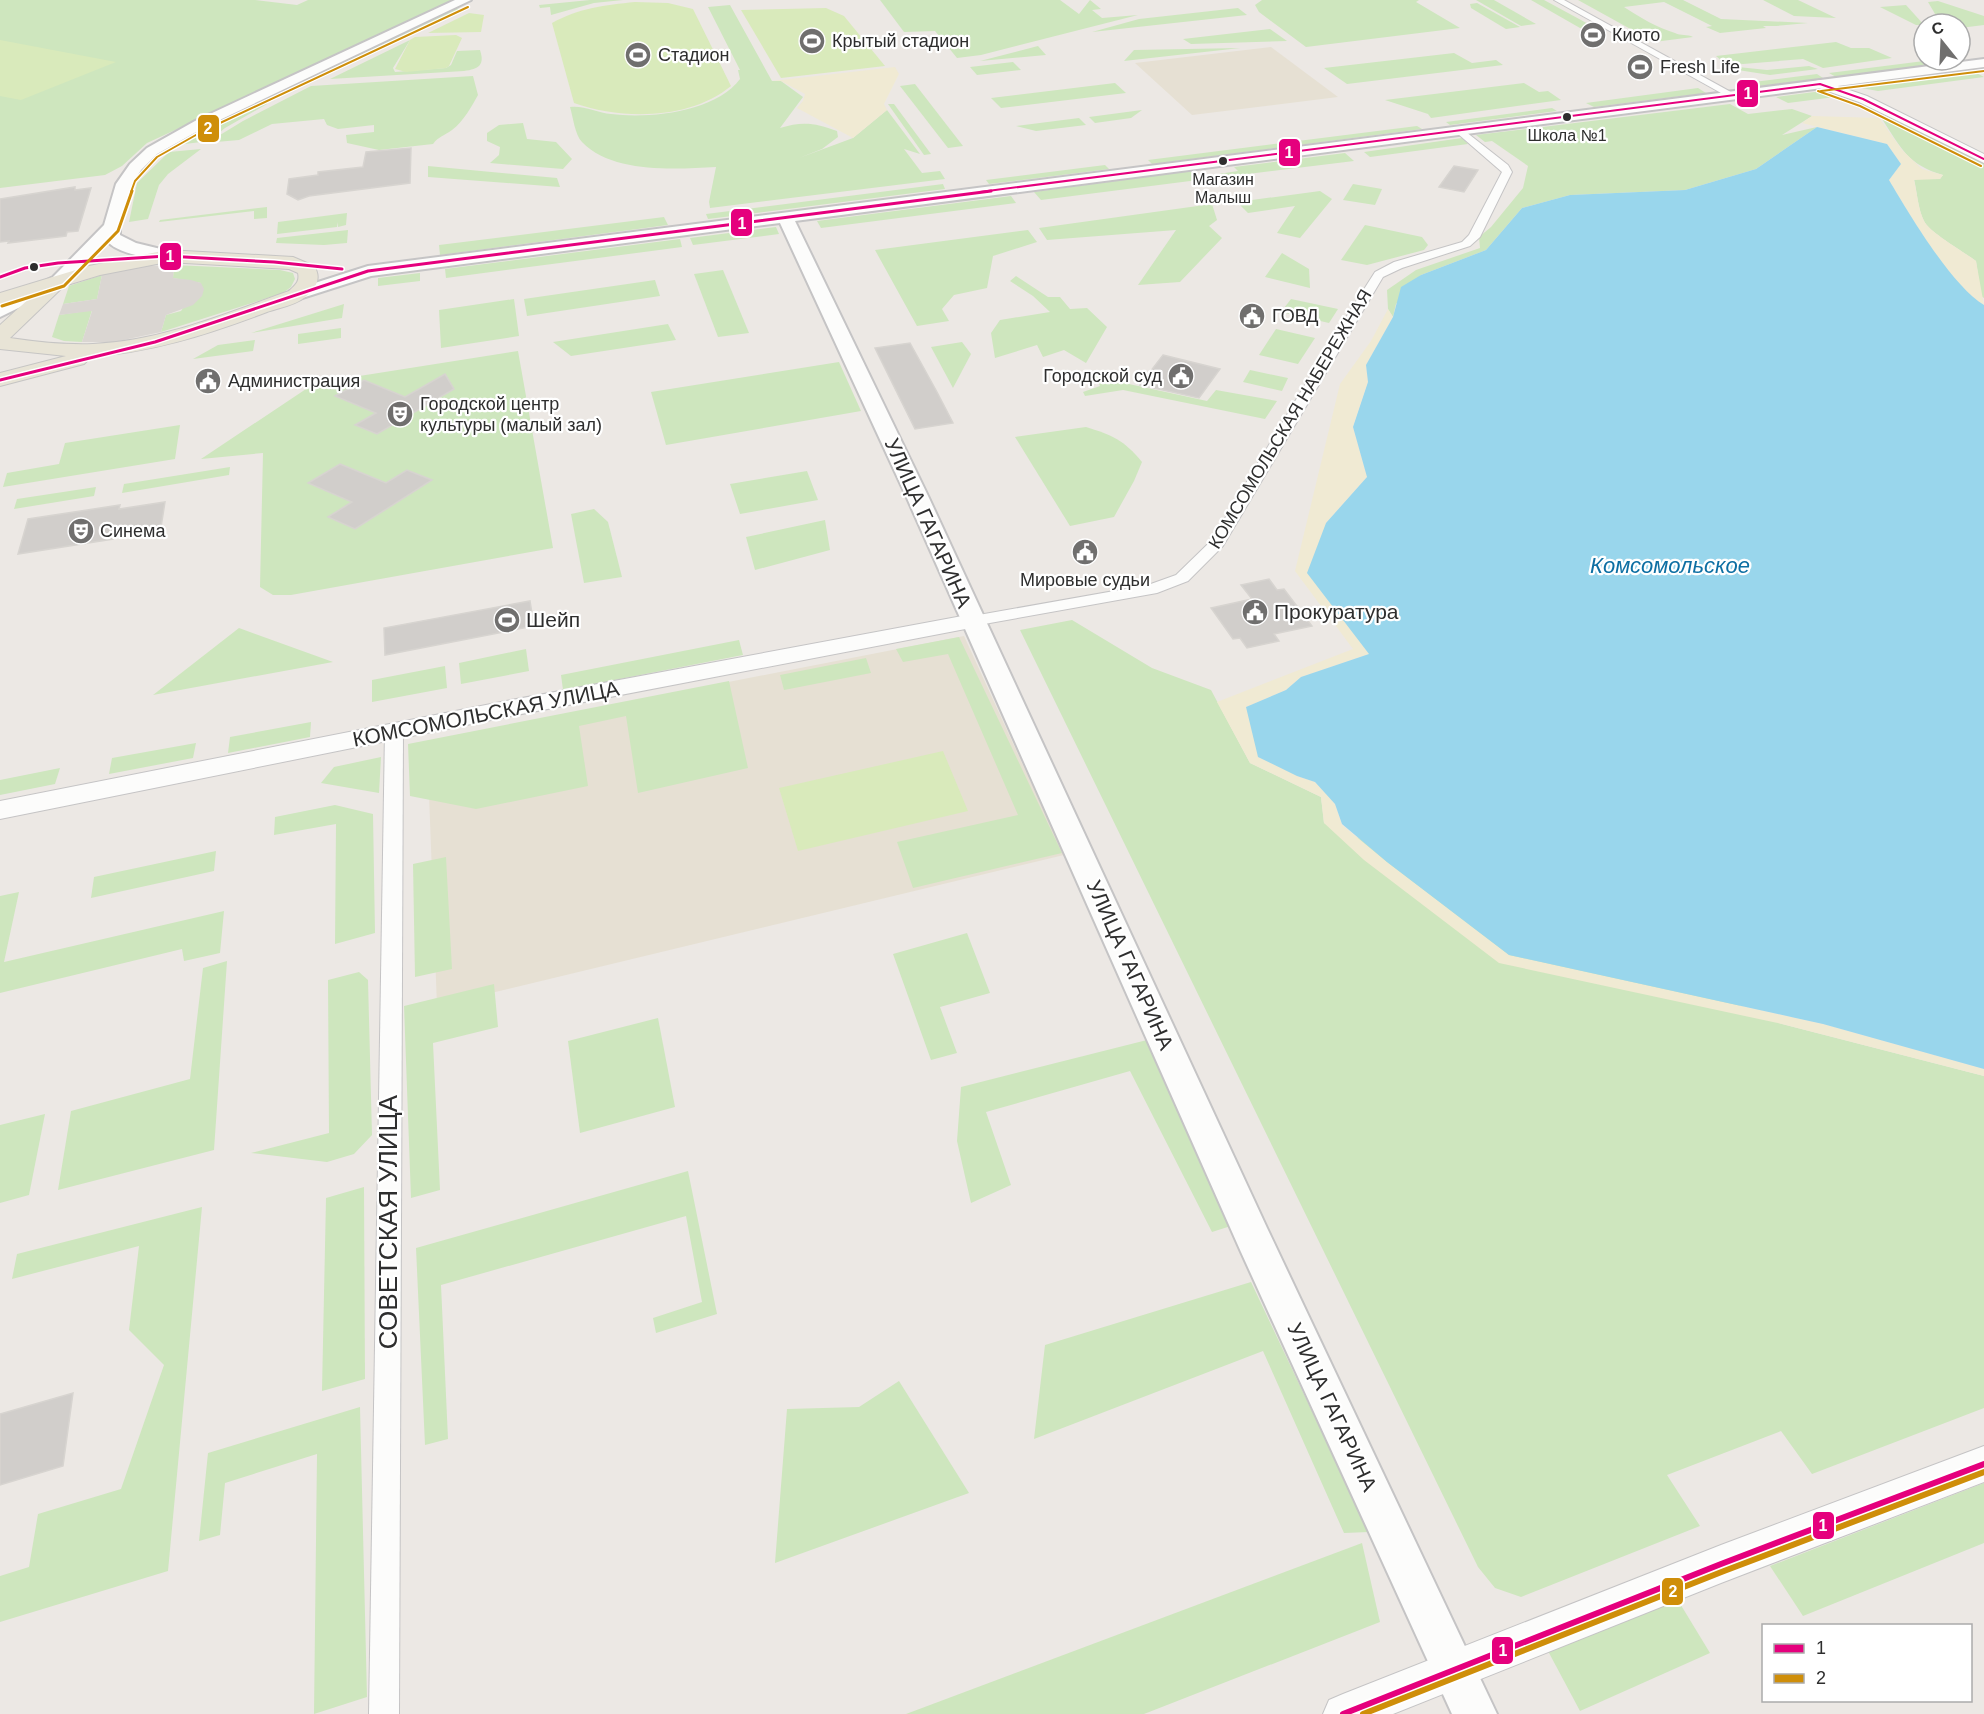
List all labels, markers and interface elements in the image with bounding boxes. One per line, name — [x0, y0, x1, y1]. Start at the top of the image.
north arrow — [1912, 12, 1972, 72]
text: С — [1929, 18, 1946, 38]
sports icon: Киото — [1578, 20, 1608, 50]
place label: Киото — [1612, 25, 1660, 45]
sports icon: Крытый стадион — [797, 26, 827, 56]
place label: Крытый стадион — [832, 31, 969, 51]
sports icon: Стадион — [623, 40, 653, 70]
place label: Стадион — [658, 45, 730, 65]
sports icon: Fresh Life — [1625, 52, 1655, 82]
place label: Fresh Life — [1660, 57, 1740, 77]
line badge: 1 — [1736, 79, 1759, 108]
text: 1 — [1744, 85, 1753, 102]
marker: Школа №1 — [1561, 111, 1573, 123]
line badge: 2 — [197, 114, 220, 143]
text: 2 — [204, 120, 213, 137]
place label: Школа №1 — [1527, 127, 1607, 144]
line badge: 1 — [1278, 138, 1301, 167]
text: 1 — [1285, 144, 1294, 161]
marker: Магазин Малыш — [1217, 155, 1229, 167]
place label: Магазин Малыш — [1192, 171, 1254, 206]
line badge: 1 — [730, 208, 753, 237]
text: 1 — [738, 215, 747, 232]
line badge: 1 — [159, 242, 182, 271]
text: 1 — [166, 248, 175, 265]
unlabelled marker — [28, 261, 40, 273]
street label: КОМСОМОЛЬСКАЯ НАБЕРЕЖНАЯ — [1204, 286, 1376, 552]
public building icon: ГОВД — [1237, 301, 1267, 331]
place label: ГОВД — [1272, 306, 1319, 326]
public building icon: Городской суд — [1166, 361, 1196, 391]
public building icon: Администрация — [193, 366, 223, 396]
place label: Городской суд — [1043, 366, 1162, 386]
place label: Администрация — [228, 371, 360, 391]
place label: Городской центр культуры (малый зал) — [420, 394, 602, 435]
theatre icon: Городской центр культуры (малый зал) — [385, 399, 415, 429]
street label: УЛИЦА ГАГАРИНА — [881, 434, 976, 611]
theatre icon: Синема — [66, 516, 96, 546]
place label: Синема — [100, 521, 166, 541]
public building icon: Мировые судьи — [1070, 537, 1100, 567]
water label: Комсомольское — [1590, 553, 1750, 578]
place label: Мировые судьи — [1020, 570, 1150, 590]
public building icon: Прокуратура — [1240, 597, 1270, 627]
place label: Прокуратура — [1274, 600, 1399, 623]
sports icon: Шейп — [492, 605, 522, 635]
place label: Шейп — [526, 608, 580, 631]
street label: КОМСОМОЛЬСКАЯ УЛИЦА — [351, 676, 621, 751]
street label: УЛИЦА ГАГАРИНА — [1083, 876, 1178, 1053]
street label: СОВЕТСКАЯ УЛИЦА — [373, 1094, 403, 1349]
street label: УЛИЦА ГАГАРИНА — [1283, 1319, 1382, 1495]
line badge: 1 — [1812, 1511, 1835, 1540]
text: 1 — [1819, 1517, 1828, 1534]
line badge: 2 — [1661, 1577, 1684, 1606]
text: 2 — [1669, 1583, 1678, 1600]
legend — [1762, 1624, 1972, 1702]
line badge: 1 — [1491, 1636, 1514, 1665]
text: 1 — [1816, 1638, 1826, 1658]
text: 1 — [1499, 1642, 1508, 1659]
text: 2 — [1816, 1668, 1826, 1688]

